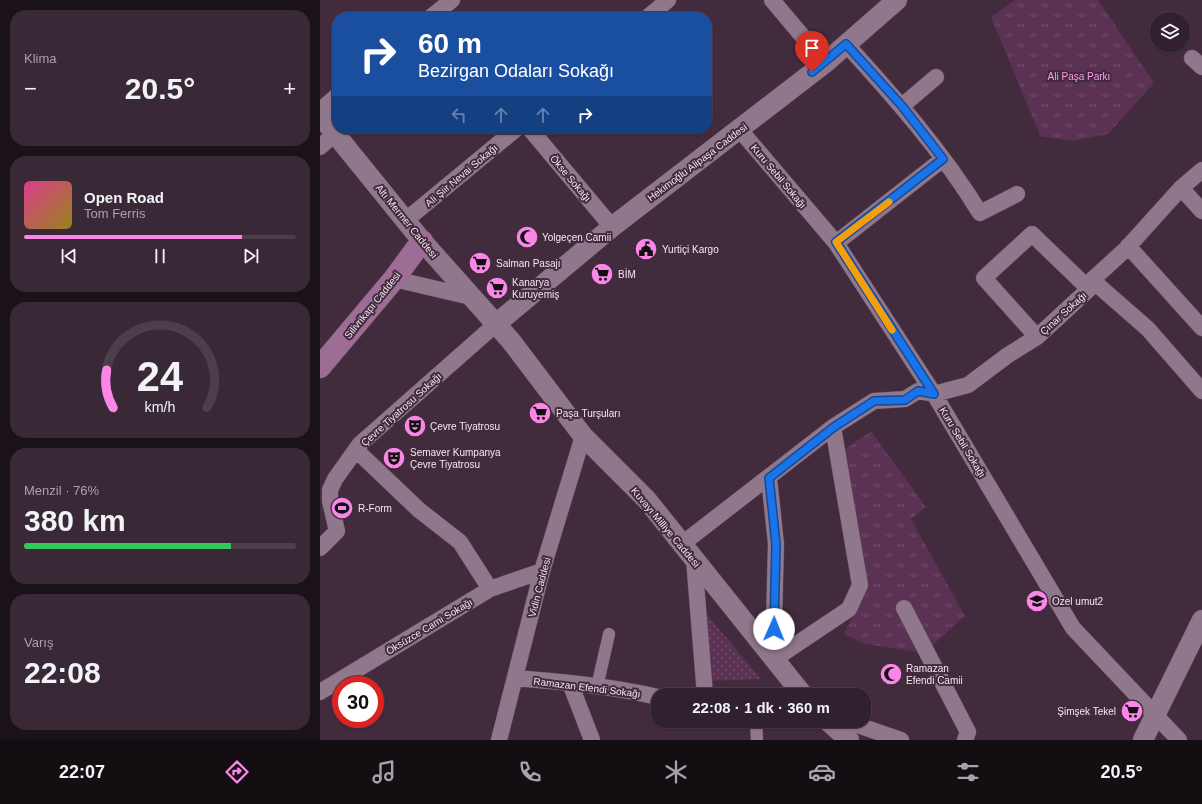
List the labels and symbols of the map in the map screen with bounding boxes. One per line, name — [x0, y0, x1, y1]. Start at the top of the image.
pin — [795, 31, 829, 72]
park label: Ali Paşa Parkı — [1048, 71, 1110, 82]
street label: Hekimoğlu Alipaşa Caddesi — [645, 121, 749, 203]
street label: Ali Şiir Nevai Sokağı — [423, 142, 500, 209]
street label: Kuru Sebil Sokağı — [749, 142, 809, 211]
street label: Ökse Sokağı — [548, 153, 593, 204]
street label: Altı Mermer Caddesi — [374, 182, 440, 260]
mosque icon: Yolgeçen Camii — [514, 224, 540, 250]
place label: Yolgeçen Camii — [542, 232, 611, 243]
public building icon: Yurtiçi Kargo — [633, 236, 659, 262]
place label: Yurtiçi Kargo — [662, 244, 719, 255]
supermarket icon: Salman Pasajı — [467, 250, 493, 276]
place label: Salman Pasajı — [496, 258, 560, 269]
supermarket icon: BİM — [589, 261, 615, 287]
place label: BİM — [618, 268, 636, 280]
street label: Silivrikapı Caddesi — [342, 270, 403, 341]
supermarket icon: Kanarya Kuruyemiş — [484, 275, 510, 301]
place label: Kanarya Kuruyemiş — [512, 277, 559, 300]
street label: Çınar Sokağı — [1038, 290, 1089, 337]
street label: Çevre Tiyatrosu Sokağı — [359, 371, 444, 448]
supermarket icon: Paşa Turşuları — [527, 400, 553, 426]
street label: Kuru Sebil Sokağı — [937, 405, 988, 479]
place label: Paşa Turşuları — [556, 408, 620, 419]
theatre icon: Çevre Tiyatrosu — [402, 413, 428, 439]
place label: Çevre Tiyatrosu — [430, 421, 500, 432]
theatre icon: Semaver Kumpanya Çevre Tiyatrosu — [381, 445, 407, 471]
place label: Semaver Kumpanya Çevre Tiyatrosu — [410, 447, 501, 470]
street label: Kuvayı Milliye Caddesi — [629, 485, 702, 569]
sports icon: R-Form — [329, 495, 355, 521]
place label: R-Form — [358, 503, 392, 514]
street label: Vidin Caddesi — [526, 556, 553, 618]
school or university icon: Ozel umut2 — [1024, 588, 1050, 614]
street label: Öksüzce Cami Sokağı — [384, 596, 474, 657]
place label: Ozel umut2 — [1052, 596, 1104, 607]
position arrow — [753, 608, 795, 650]
mosque icon: Ramazan Efendi Camii — [878, 661, 904, 687]
place label: Ramazan Efendi Camii — [906, 663, 963, 686]
street label: Ramazan Efendi Sokağı — [533, 675, 641, 700]
speed limit sign: 30 — [332, 676, 384, 728]
supermarket icon: Şimşek Tekel — [1119, 698, 1145, 724]
place label: Şimşek Tekel — [1057, 706, 1116, 717]

